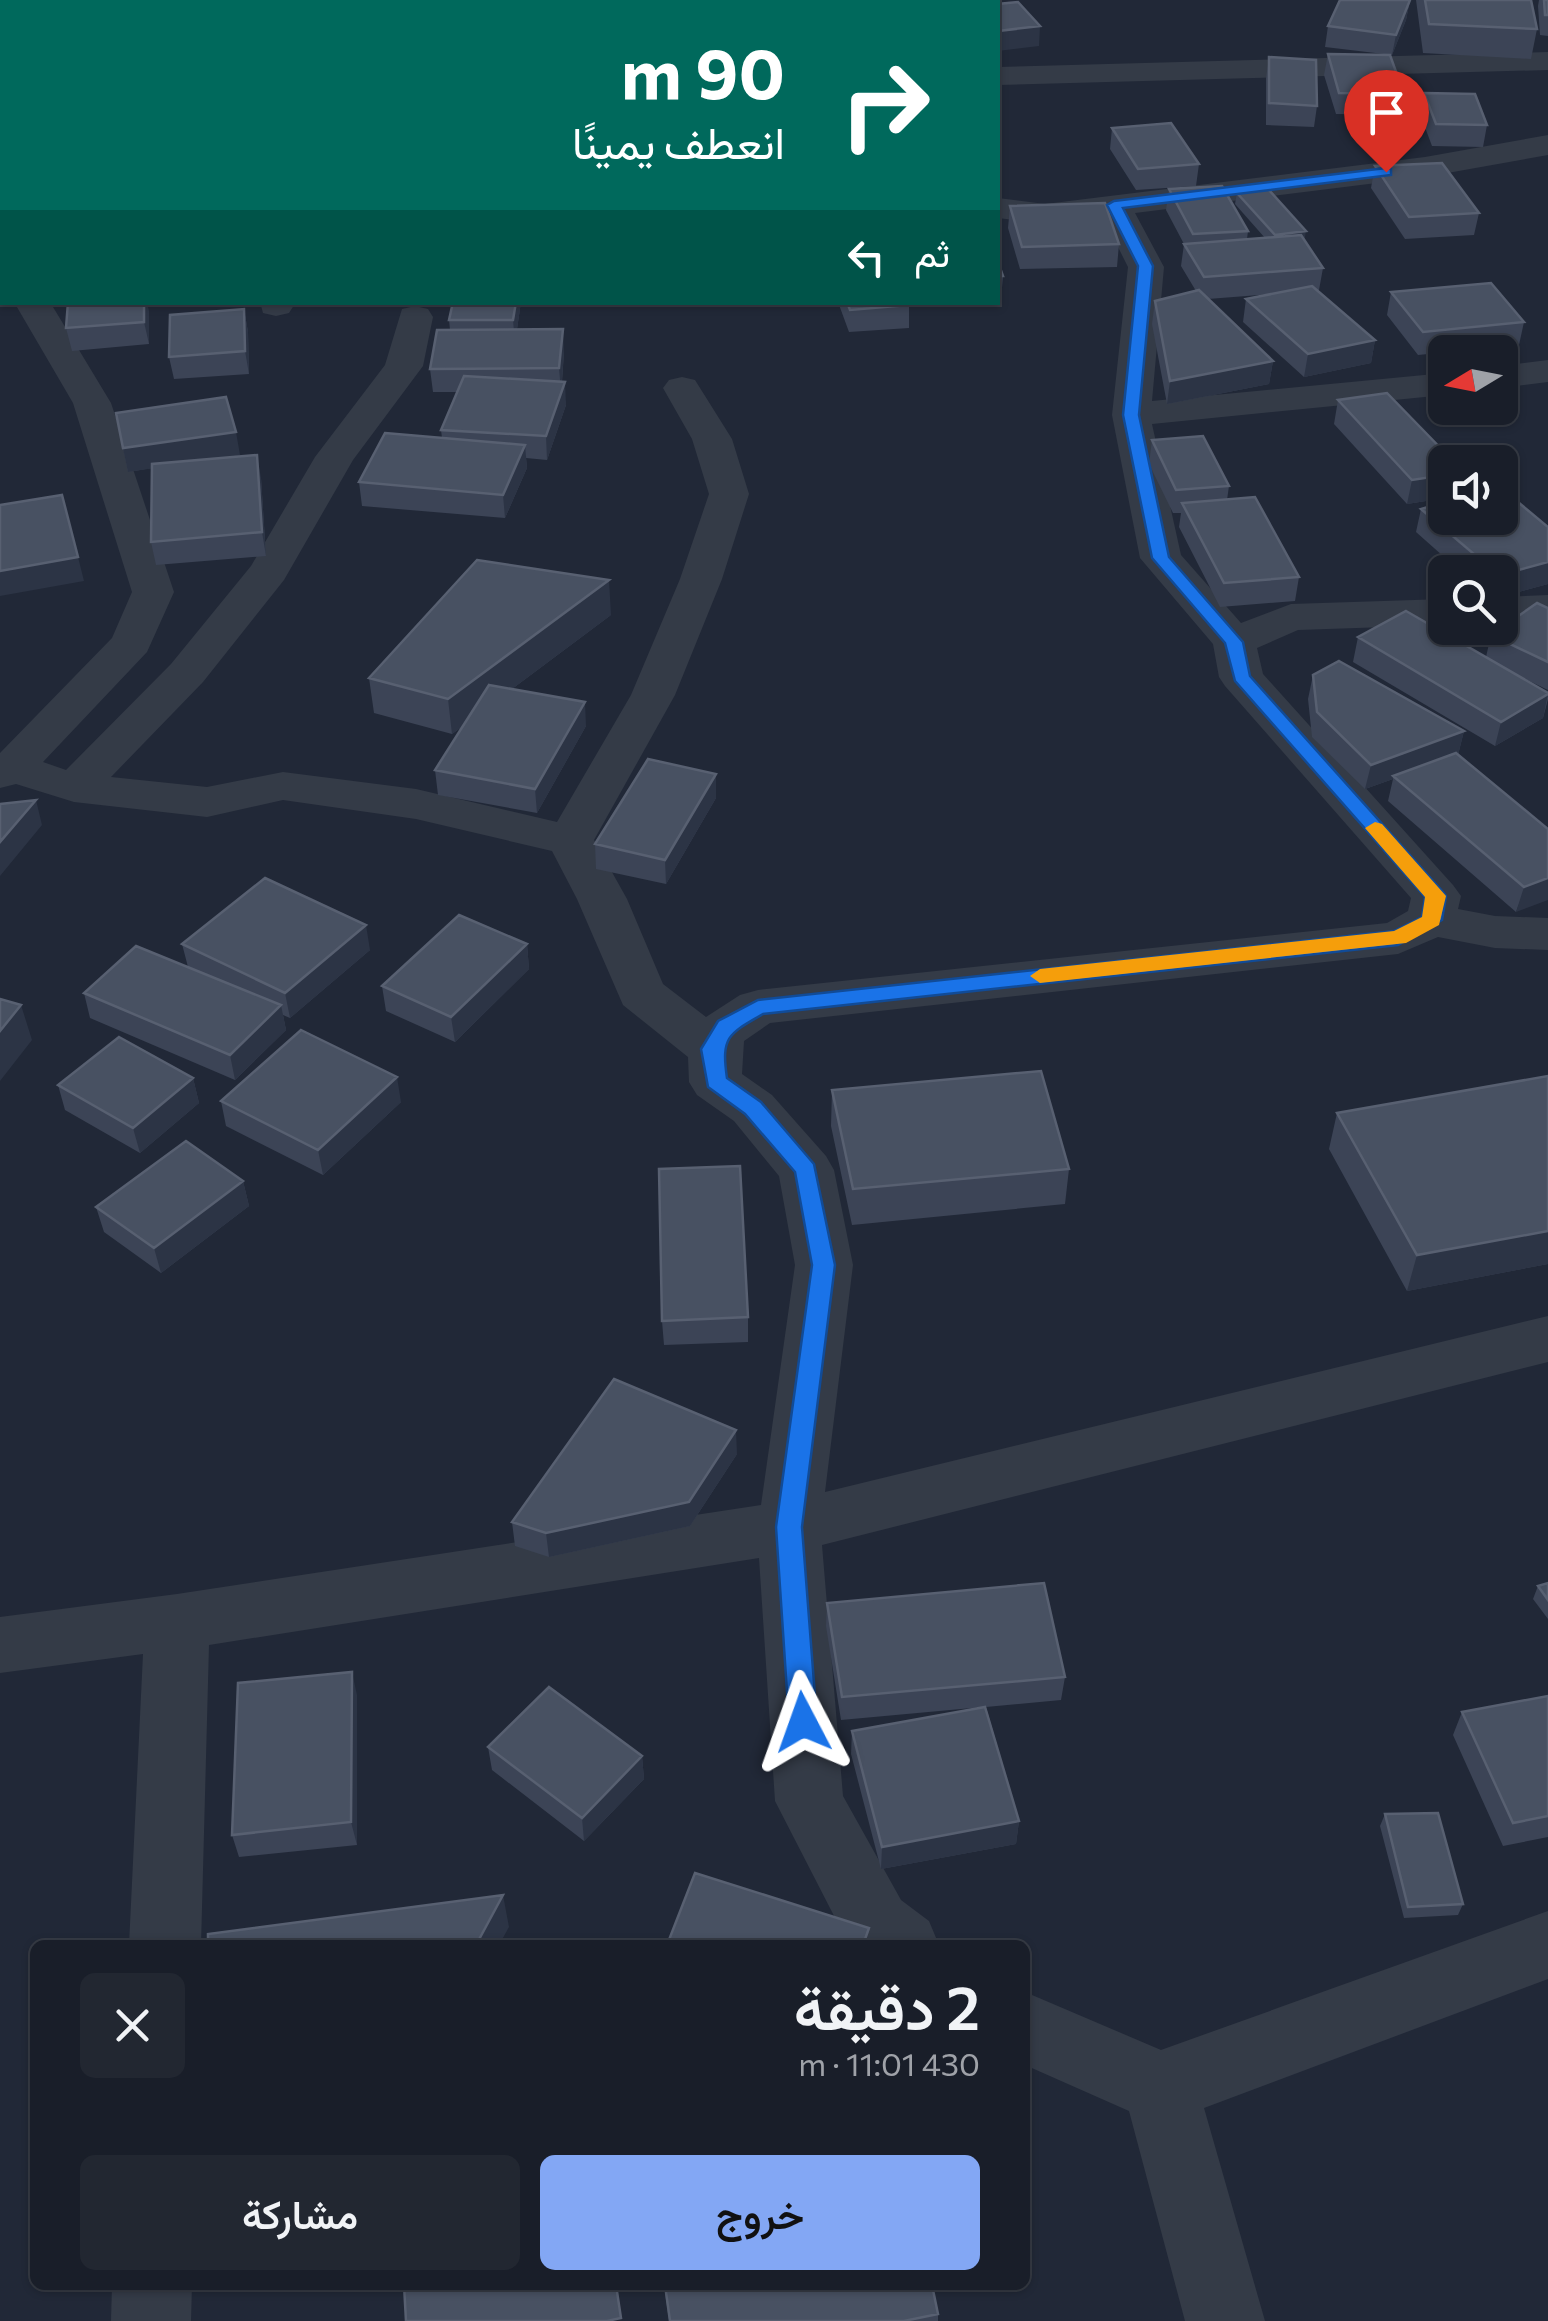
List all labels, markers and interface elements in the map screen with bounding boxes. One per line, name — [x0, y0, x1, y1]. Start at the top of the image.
text: 90 m — [621, 28, 785, 113]
icon: right — [820, 40, 950, 170]
pin — [1344, 70, 1429, 173]
icon: arrive — [1359, 85, 1414, 140]
text: انعطف يمينًا — [572, 113, 785, 168]
text: ثم — [914, 228, 950, 275]
icon: left — [839, 230, 894, 285]
north arrow — [1428, 335, 1518, 425]
map controls — [1428, 335, 1518, 645]
button: sound — [1428, 445, 1518, 535]
button: search — [1428, 555, 1518, 645]
position arrow — [751, 1670, 855, 1774]
text: 2 دقيقة — [794, 1969, 980, 2042]
button: close — [80, 1973, 185, 2078]
text: 430 m · 11:01 — [798, 2043, 980, 2083]
button: مشاركة — [80, 2155, 520, 2270]
button: خروج — [540, 2155, 980, 2270]

